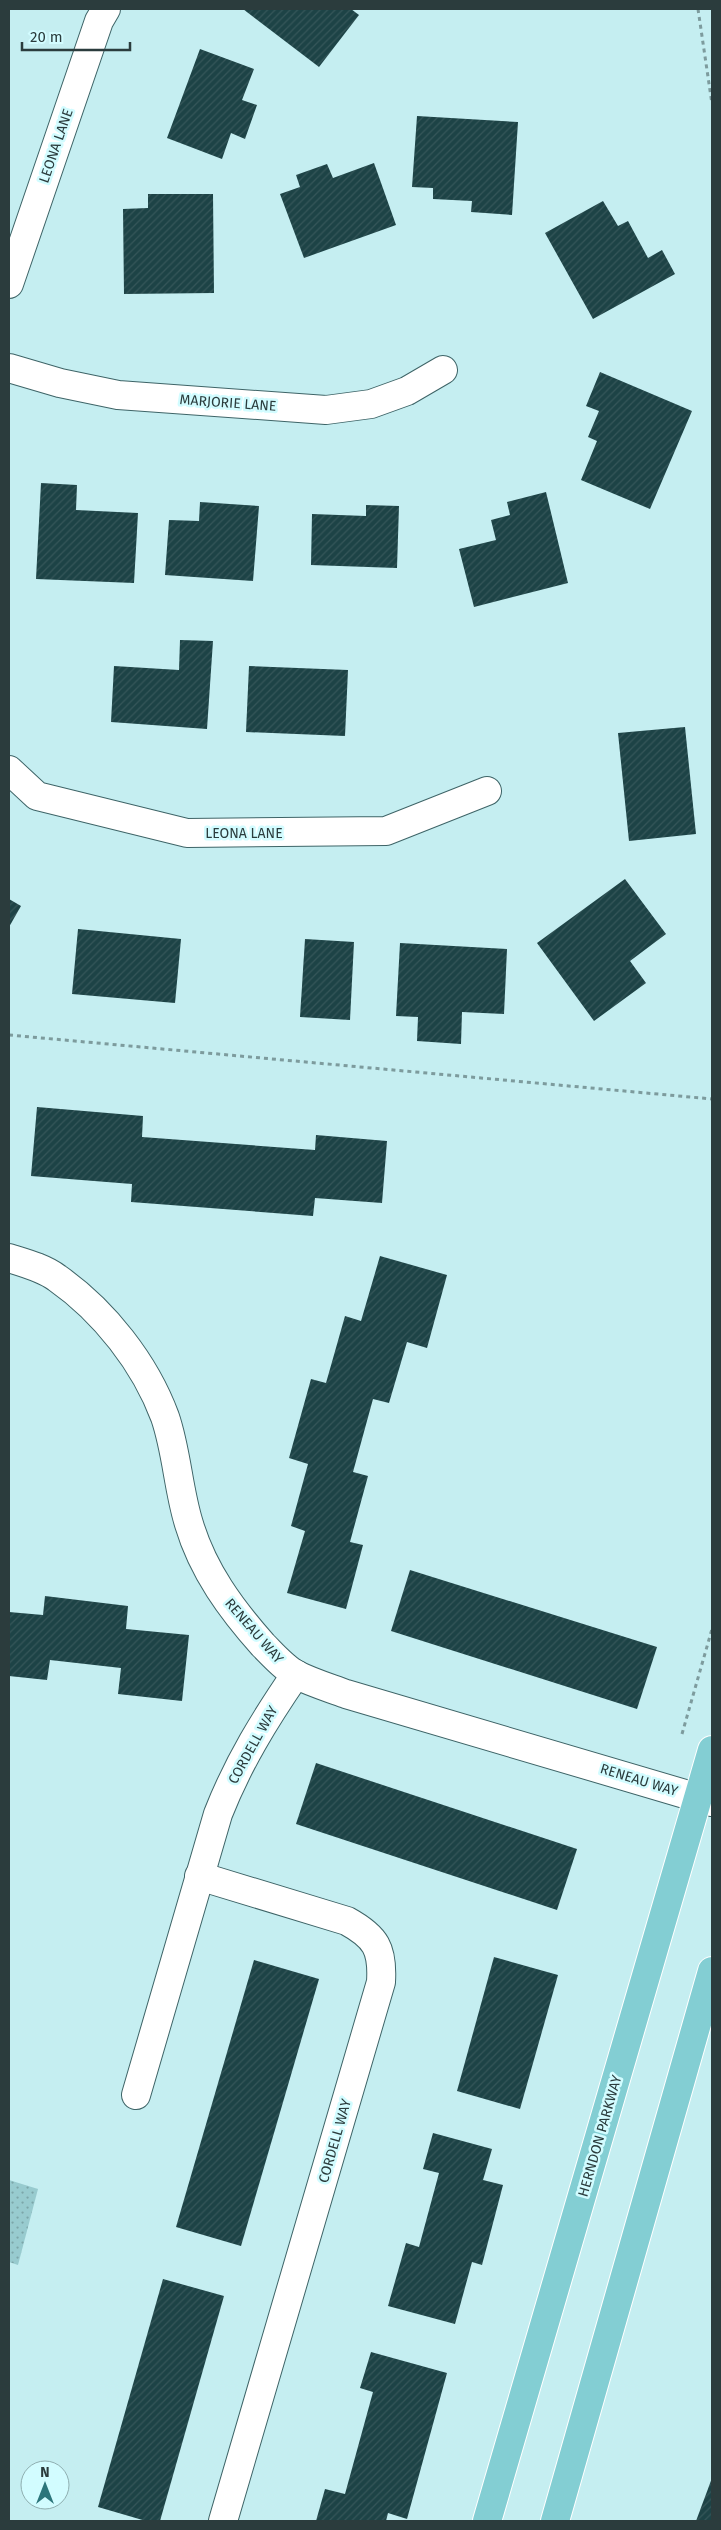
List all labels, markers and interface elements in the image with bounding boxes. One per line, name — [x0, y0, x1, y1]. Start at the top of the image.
scale bar — [22, 20, 130, 52]
text: 20 m — [30, 28, 63, 46]
street label: LEONA LANE — [35, 107, 77, 185]
street label: MARJORIE LANE — [179, 391, 277, 415]
street label: LEONA LANE — [205, 825, 283, 842]
street label: RENEAU WAY — [221, 1595, 287, 1667]
street label: CORDELL WAY — [225, 1703, 282, 1787]
street label: RENEAU WAY — [598, 1760, 680, 1800]
street label: HERNDON PARKWAY — [575, 2073, 626, 2199]
street label: CORDELL WAY — [315, 2097, 355, 2185]
north arrow — [20, 2460, 70, 2510]
text: N — [40, 2464, 50, 2481]

